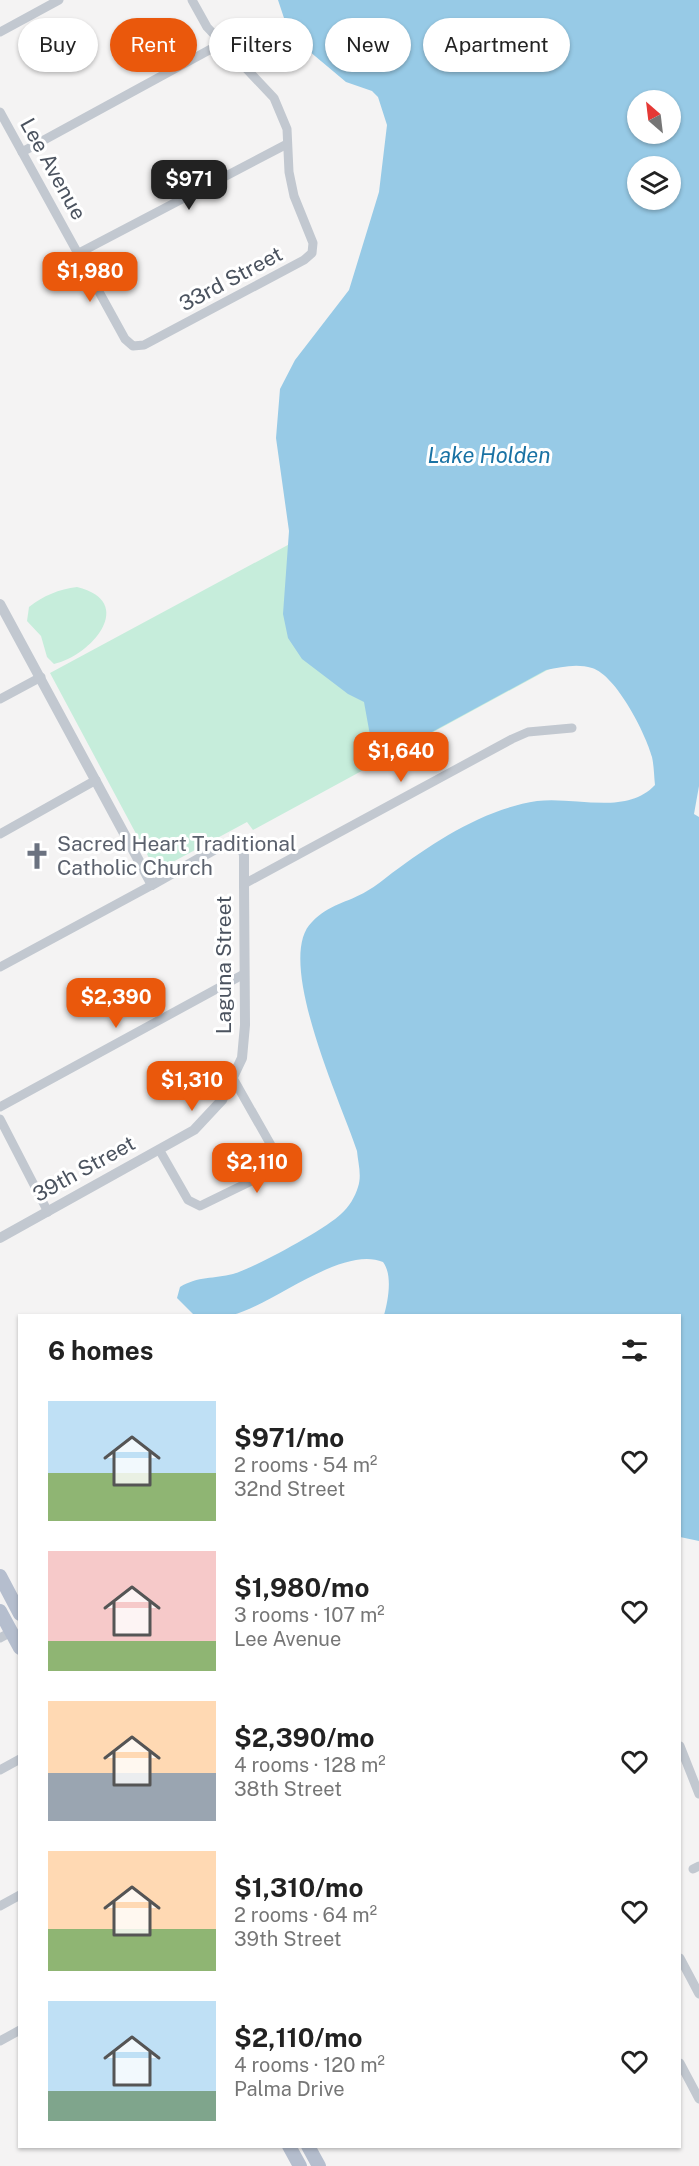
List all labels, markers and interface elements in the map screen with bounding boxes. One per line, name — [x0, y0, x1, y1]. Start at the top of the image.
chip: Buy — [18, 18, 98, 72]
chip: Rent — [110, 18, 197, 72]
chip: Filters — [209, 18, 313, 72]
chip: New — [325, 18, 411, 72]
chip: Apartment — [423, 18, 570, 72]
north arrow — [627, 90, 681, 144]
map controls — [627, 90, 681, 210]
street label: Lee Avenue — [15, 113, 92, 224]
button: layers — [627, 156, 681, 210]
pin: $971 — [153, 160, 225, 211]
text: $971 — [165, 167, 213, 191]
street label: 33rd Street — [175, 241, 287, 316]
pin: $1,980 — [41, 252, 139, 303]
text: $1,980 — [56, 259, 124, 283]
water label: Lake Holden — [427, 442, 551, 468]
pin: $1,640 — [352, 732, 450, 783]
text: $1,640 — [368, 739, 434, 763]
place label: Sacred Heart Traditional Catholic Church — [57, 831, 296, 880]
church icon: Sacred Heart Traditional Catholic Church — [22, 841, 52, 871]
street label: Laguna Street — [211, 896, 236, 1034]
pin: $2,390 — [67, 978, 165, 1029]
text: $2,390 — [80, 985, 152, 1009]
pin: $1,310 — [143, 1061, 241, 1112]
text: $1,310 — [161, 1068, 223, 1092]
street label: 39th Street — [28, 1130, 139, 1207]
pin: $2,110 — [208, 1143, 306, 1194]
text: $2,110 — [226, 1150, 288, 1174]
icon: filters — [618, 1334, 651, 1367]
text: 6 homes — [48, 1335, 153, 1366]
text: $971/mo — [234, 1422, 344, 1453]
icon: home — [96, 1425, 168, 1497]
icon: heart — [618, 1445, 651, 1478]
text: 2 rooms · 54 m² — [234, 1453, 377, 1477]
text: 32nd Street — [234, 1477, 345, 1501]
text: $1,980/mo — [234, 1572, 369, 1603]
icon: home — [96, 1575, 168, 1647]
icon: heart — [618, 1595, 651, 1628]
text: 3 rooms · 107 m² — [234, 1603, 385, 1627]
text: Lee Avenue — [234, 1627, 341, 1651]
text: $2,390/mo — [234, 1722, 375, 1753]
icon: home — [96, 1725, 168, 1797]
icon: heart — [618, 1745, 651, 1778]
text: 4 rooms · 128 m² — [234, 1753, 386, 1777]
text: 38th Street — [234, 1777, 342, 1801]
text: $1,310/mo — [234, 1872, 363, 1903]
icon: home — [96, 1875, 168, 1947]
icon: heart — [618, 1895, 651, 1928]
text: 2 rooms · 64 m² — [234, 1903, 377, 1927]
text: 39th Street — [234, 1927, 342, 1951]
text: $2,110/mo — [234, 2022, 363, 2053]
icon: home — [96, 2025, 168, 2097]
icon: heart — [618, 2045, 651, 2078]
text: 4 rooms · 120 m² — [234, 2053, 385, 2077]
text: Palma Drive — [234, 2077, 345, 2101]

